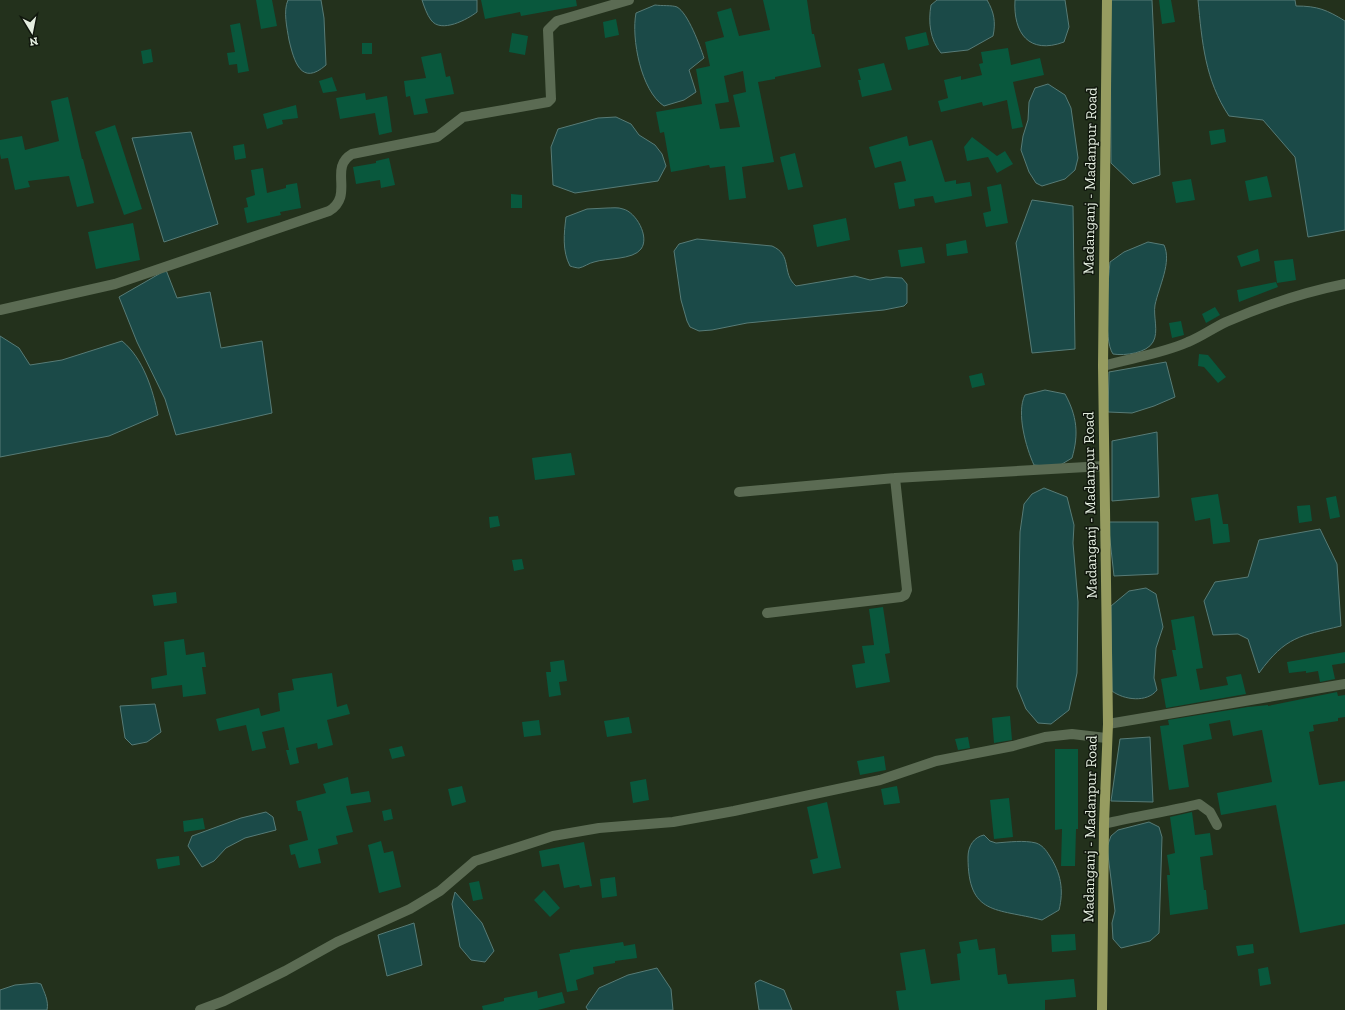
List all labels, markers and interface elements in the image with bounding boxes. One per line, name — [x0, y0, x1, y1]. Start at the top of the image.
north arrow — [12, 12, 52, 52]
text: N — [28, 34, 39, 49]
street label: Madanganj - Madanpur Road — [1079, 87, 1101, 275]
street label: Madanganj - Madanpur Road — [1079, 411, 1101, 599]
street label: Madanganj - Madanpur Road — [1079, 735, 1101, 923]

